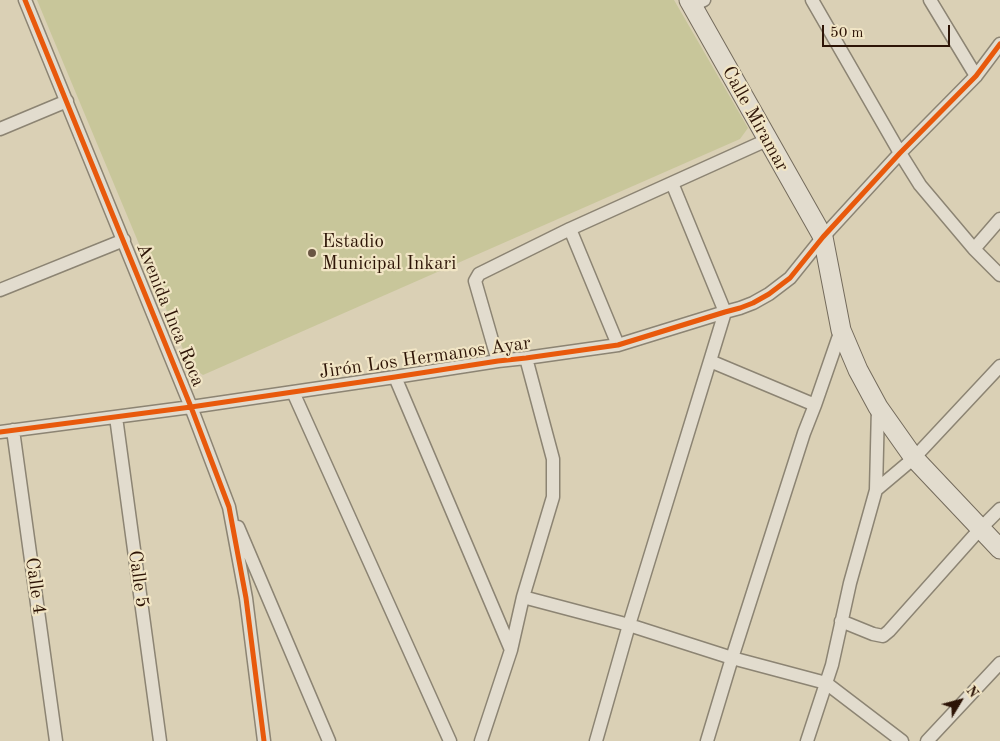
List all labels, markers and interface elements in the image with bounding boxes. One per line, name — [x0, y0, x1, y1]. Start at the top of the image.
scale bar — [825, 15, 952, 47]
text: 50 m — [830, 26, 864, 41]
street label: Calle Miramar — [717, 62, 793, 176]
place label: Estadio Municipal Inkari — [322, 231, 456, 275]
street label: Avenida Inca Roca — [131, 240, 209, 390]
marker: Estadio Municipal Inkari — [306, 247, 318, 259]
street label: Jirón Los Hermanos Ayar — [318, 332, 532, 384]
street label: Calle 5 — [123, 549, 153, 609]
street label: Calle 4 — [20, 556, 50, 616]
north arrow — [935, 676, 985, 726]
text: N — [963, 683, 981, 700]

